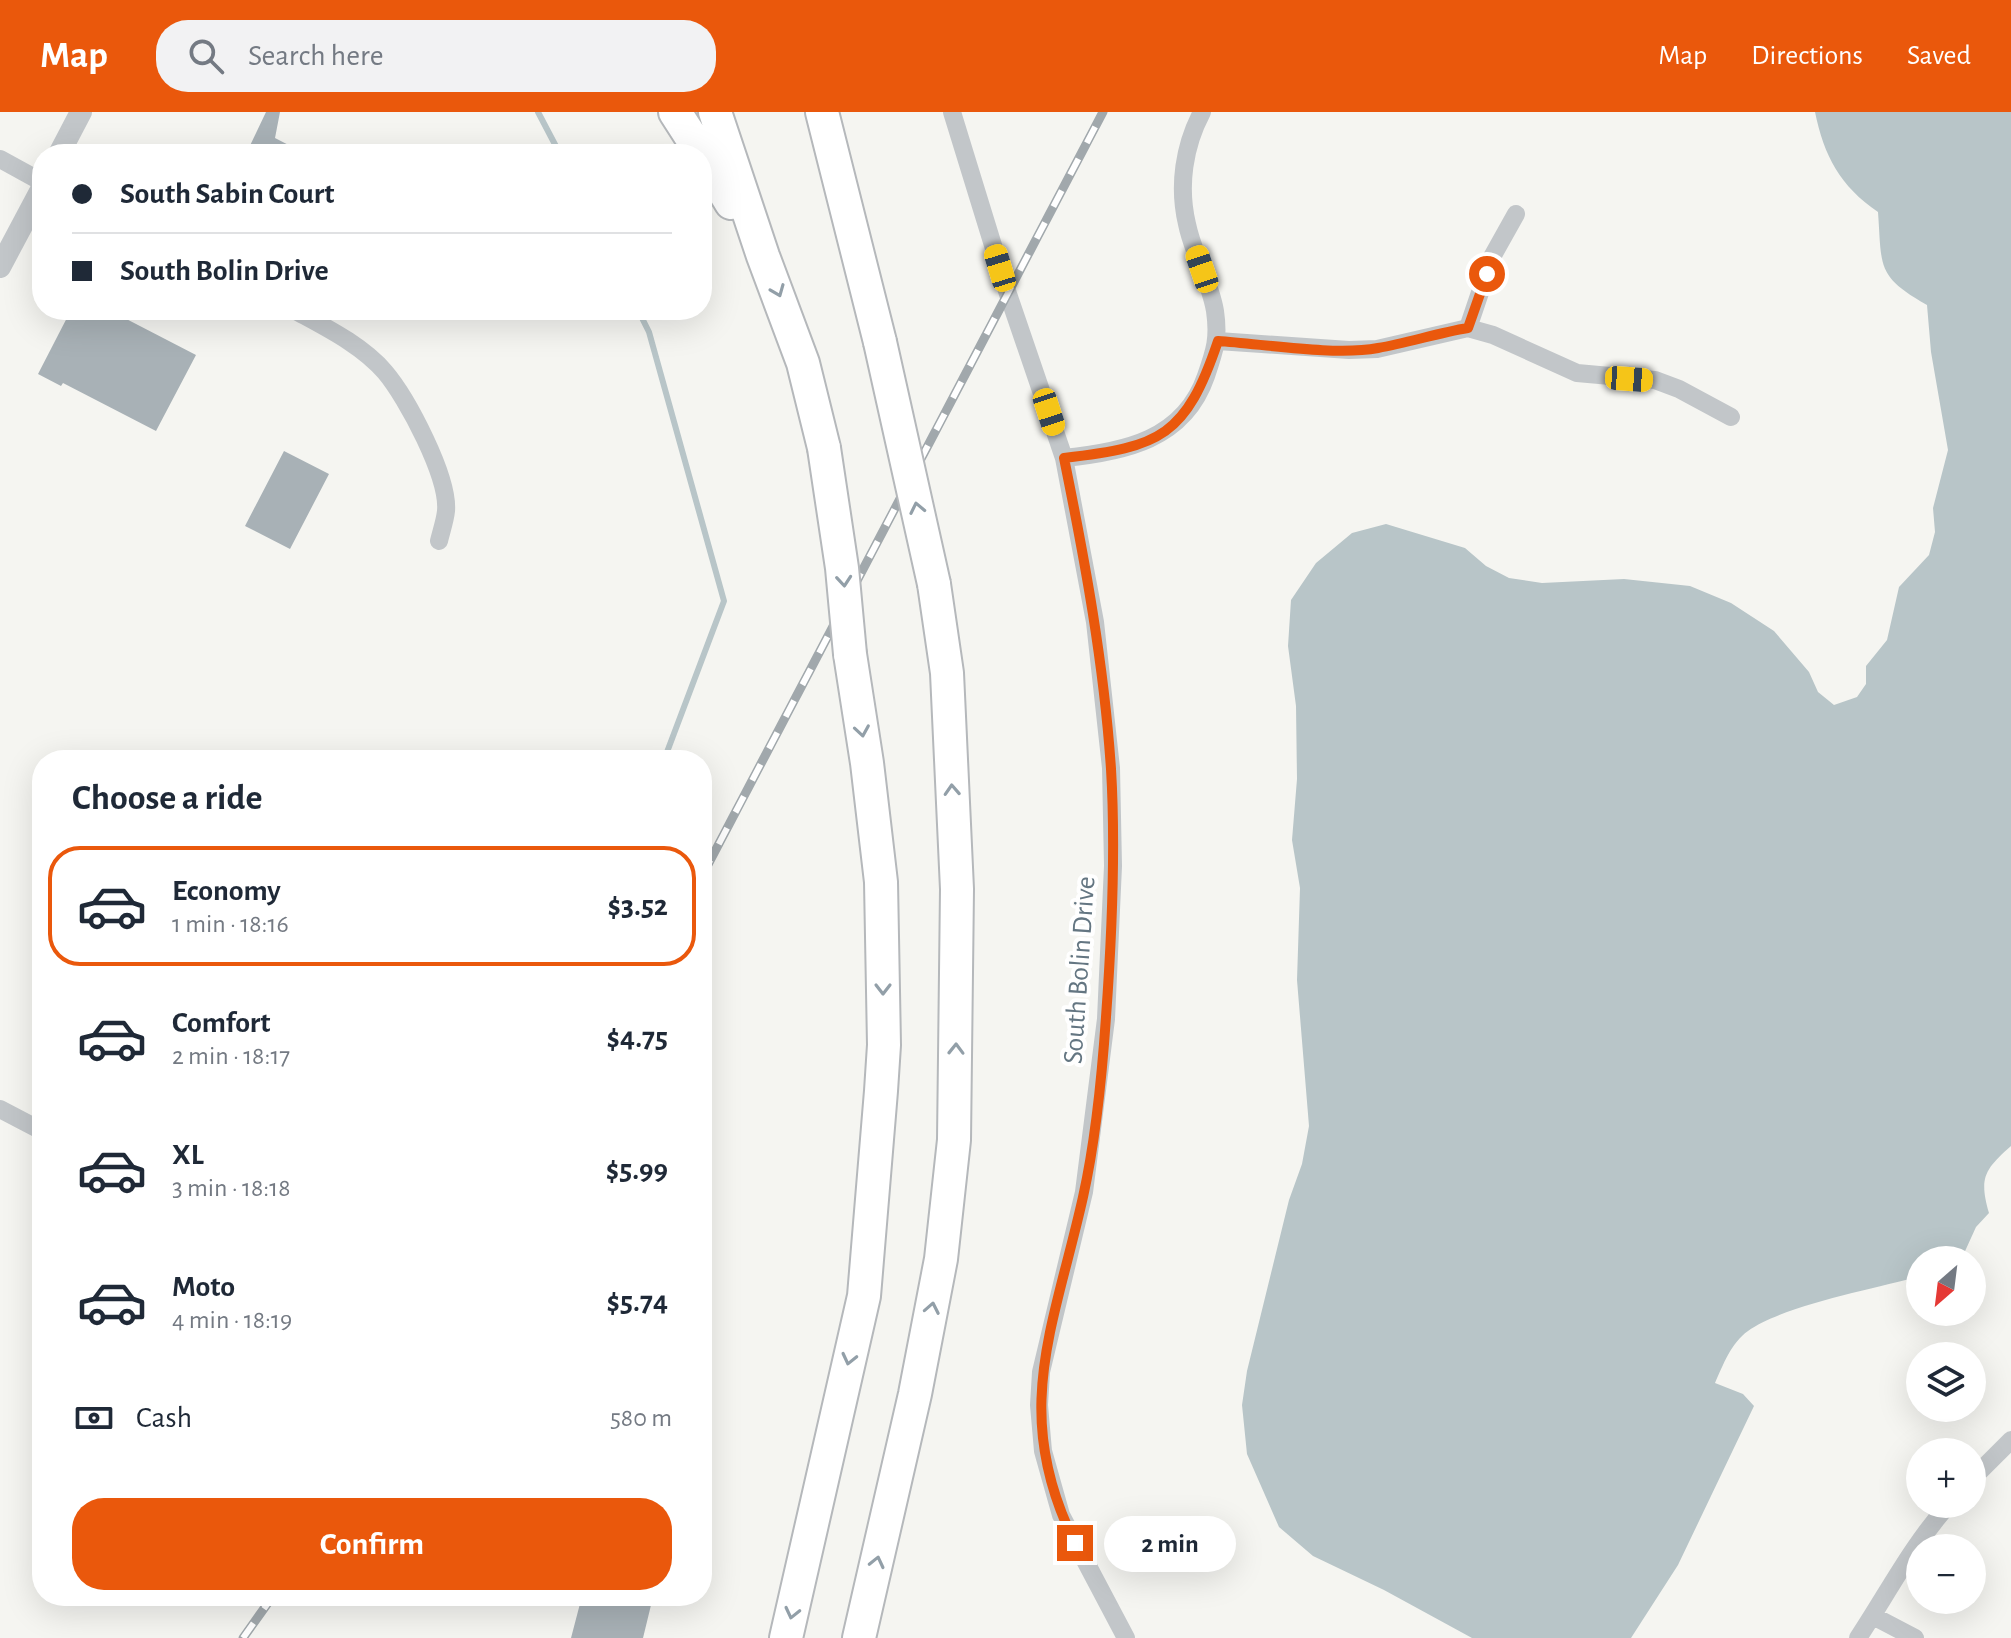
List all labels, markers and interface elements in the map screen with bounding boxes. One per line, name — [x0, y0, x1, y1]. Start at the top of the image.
search box — [156, 20, 716, 92]
icon: search — [184, 34, 228, 78]
text: Map — [40, 37, 108, 75]
text: Search here — [248, 41, 384, 71]
text: Map — [1658, 42, 1707, 70]
text: Directions — [1751, 42, 1863, 70]
text: Saved — [1907, 42, 1971, 70]
text: South Sabin Court — [120, 179, 334, 209]
car — [982, 242, 1018, 294]
car — [1183, 242, 1221, 296]
text: South Bolin Drive — [120, 256, 329, 286]
route start — [1469, 256, 1505, 292]
one-way arrow — [768, 283, 784, 297]
car — [1604, 365, 1654, 393]
car — [1030, 385, 1068, 439]
one-way arrow — [909, 501, 926, 515]
one-way arrow — [835, 575, 852, 588]
one-way arrow — [853, 724, 870, 737]
text: Choose a ride — [72, 780, 262, 816]
one-way arrow — [944, 783, 961, 796]
icon: car — [76, 870, 148, 942]
street label: South Bolin Drive — [1059, 875, 1101, 1065]
text: Economy — [172, 876, 281, 906]
text: $3.52 — [608, 891, 668, 921]
text: 1 min · 18:16 — [172, 911, 289, 937]
one-way arrow — [874, 983, 892, 996]
icon: car — [76, 1002, 148, 1074]
text: Comfort — [172, 1008, 271, 1038]
text: $4.75 — [607, 1023, 668, 1053]
one-way arrow — [947, 1042, 965, 1055]
text: 2 min · 18:17 — [172, 1043, 290, 1069]
icon: car — [76, 1134, 148, 1206]
text: XL — [172, 1140, 204, 1170]
text: $5.99 — [606, 1155, 668, 1185]
text: 3 min · 18:18 — [172, 1175, 291, 1201]
north arrow — [1906, 1246, 1986, 1326]
map controls — [1906, 1246, 1986, 1614]
icon: car — [76, 1266, 148, 1338]
text: Moto — [172, 1272, 235, 1302]
text: $5.74 — [607, 1287, 668, 1317]
one-way arrow — [922, 1301, 939, 1315]
text: 4 min · 18:19 — [172, 1307, 292, 1333]
button: layers — [1906, 1342, 1986, 1422]
one-way arrow — [842, 1352, 859, 1365]
icon: cash — [72, 1396, 116, 1440]
text: Cash — [136, 1403, 192, 1433]
text: 580 m — [610, 1405, 672, 1431]
button: + — [1906, 1438, 1986, 1518]
button: Confirm — [72, 1498, 672, 1590]
callout: 2 min — [1103, 1515, 1235, 1571]
route end — [1057, 1525, 1093, 1561]
text: 2 min — [1141, 1531, 1199, 1557]
button: − — [1906, 1534, 1986, 1614]
one-way arrow — [868, 1556, 885, 1569]
one-way arrow — [784, 1605, 801, 1619]

